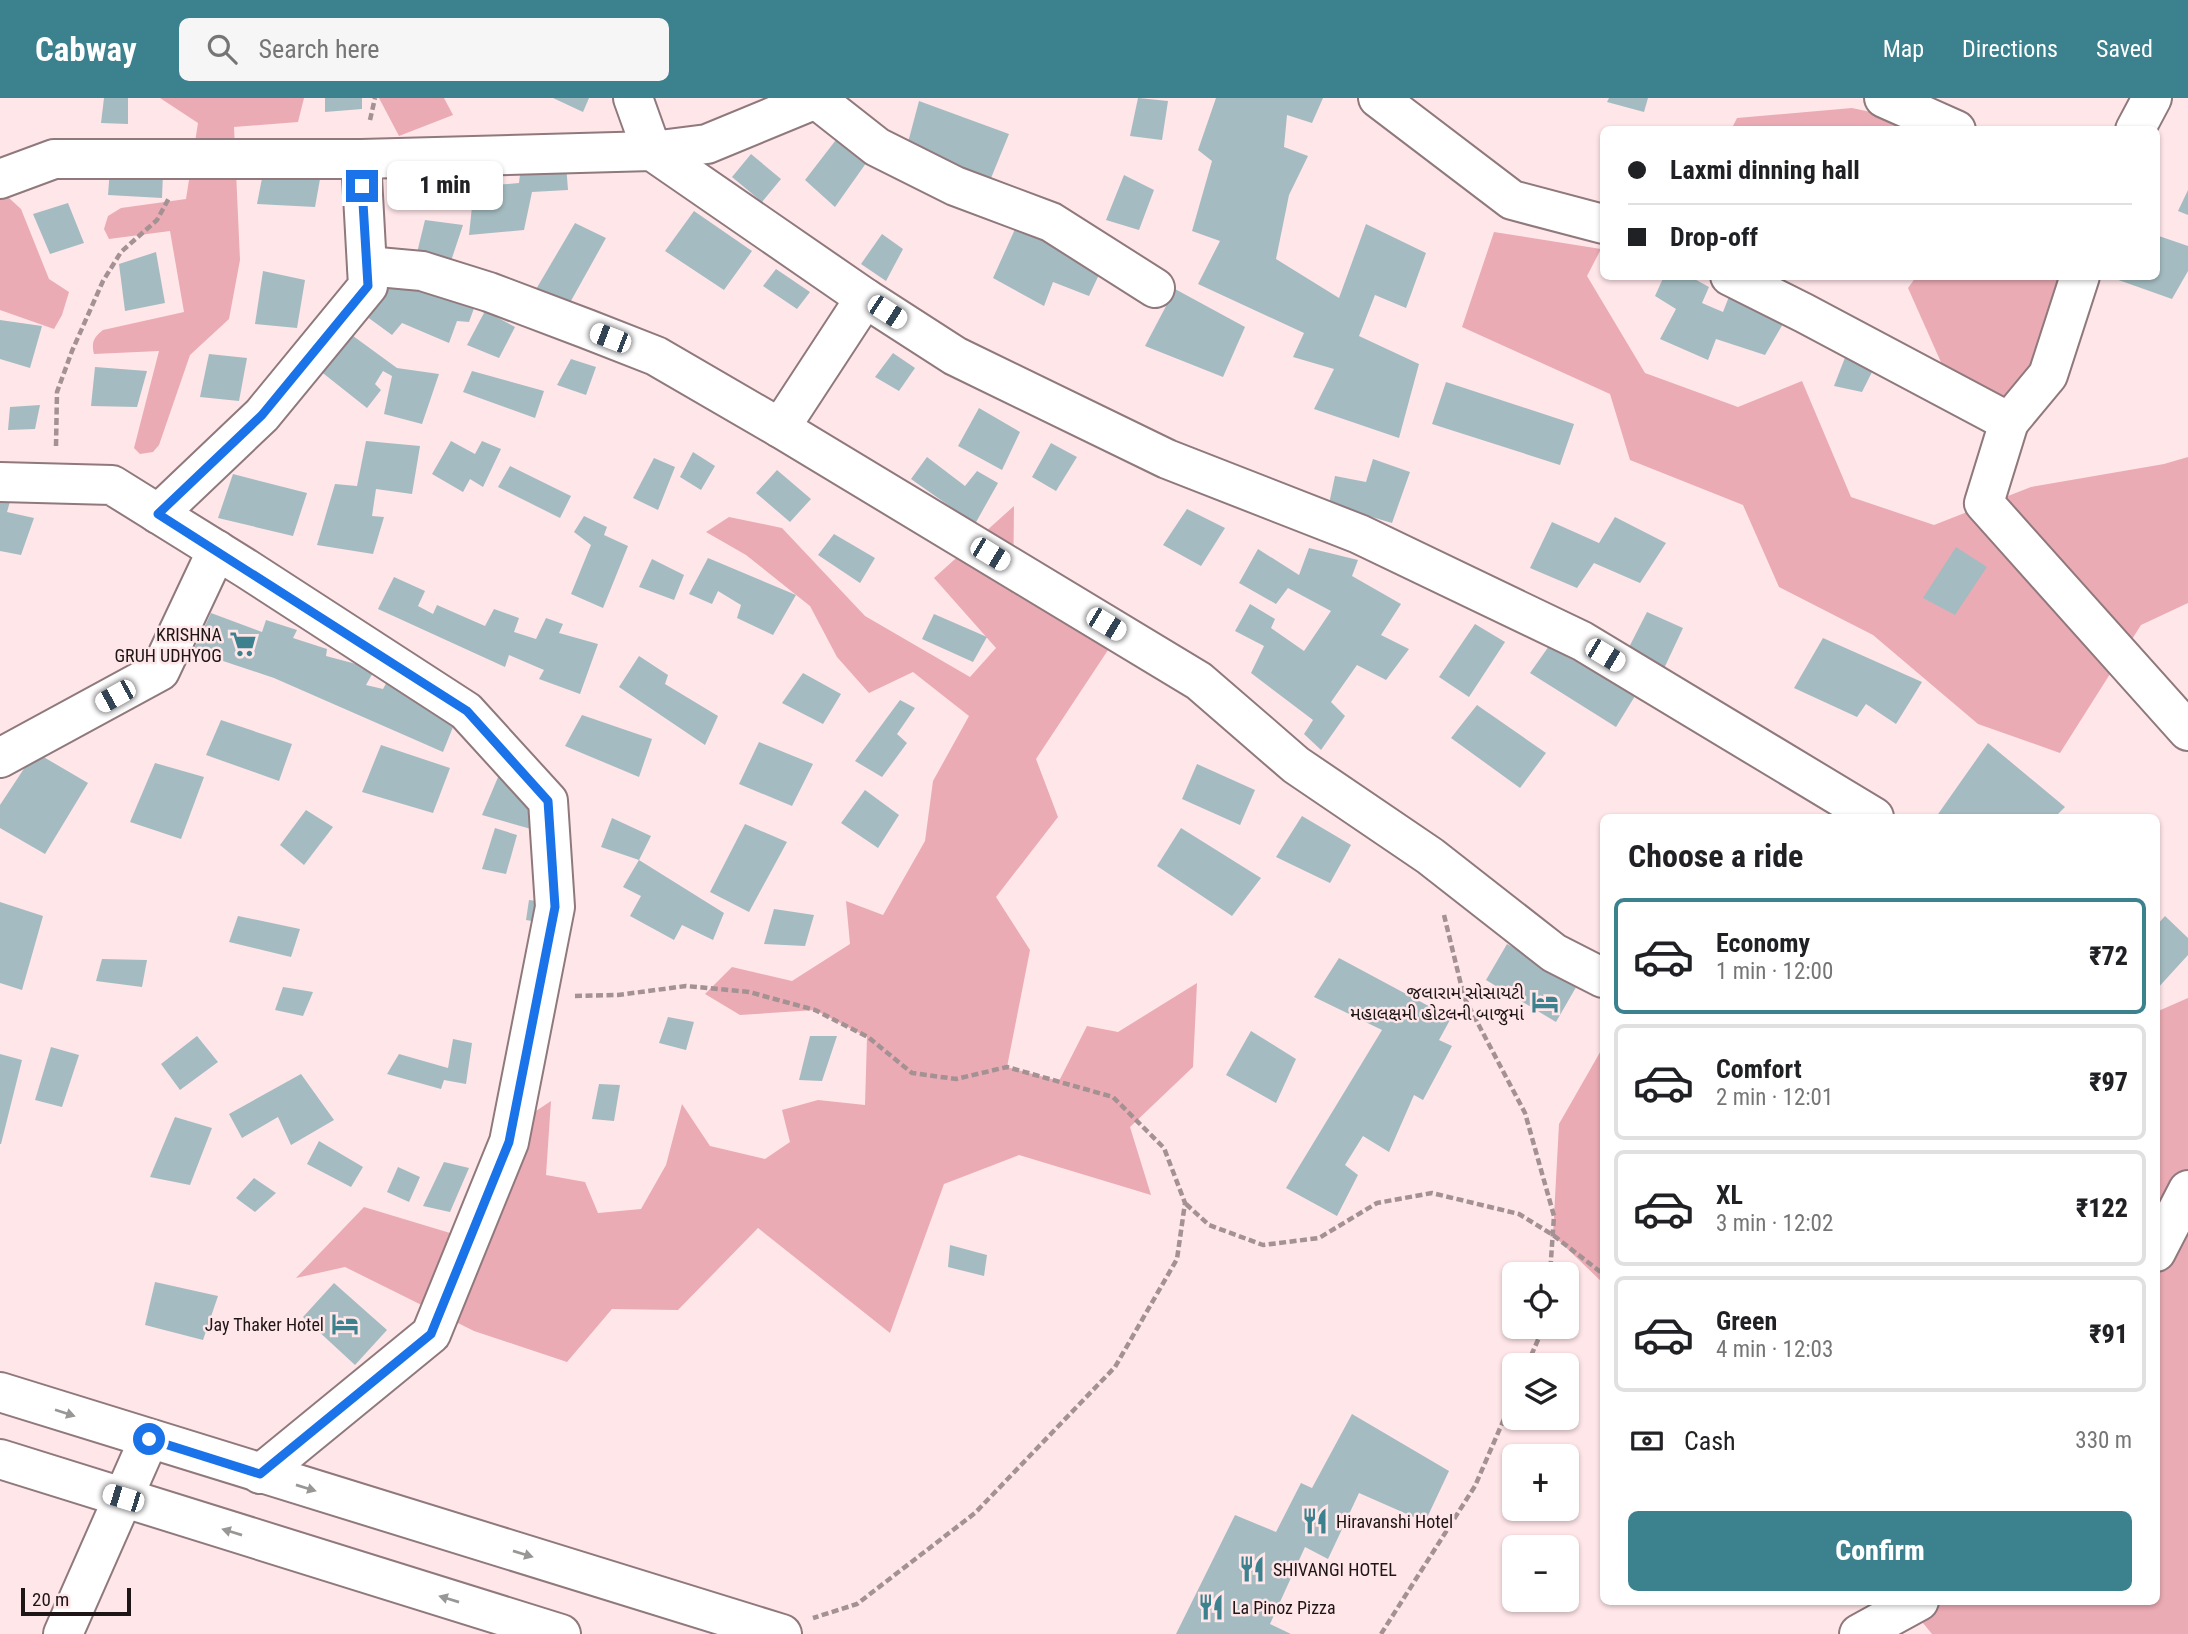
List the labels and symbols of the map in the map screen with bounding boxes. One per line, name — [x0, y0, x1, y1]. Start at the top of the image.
callout: 1 min — [386, 162, 502, 210]
route end — [346, 170, 378, 202]
car — [864, 292, 911, 332]
car — [587, 321, 634, 355]
car — [967, 534, 1014, 574]
car — [1083, 604, 1130, 644]
place label: KRISHNA GRUH UDHYOG — [114, 624, 223, 666]
supermarket icon: KRISHNA GRUH UDHYOG — [228, 629, 258, 659]
car — [1582, 635, 1629, 675]
car — [92, 677, 139, 715]
place label: જલારામ સોસાયટી મહાલ‌ક્ષમી હોટલની બાજુમાં — [1350, 982, 1524, 1026]
hotel icon: જલારામ સોસાયટી મહાલ‌ક્ષમી હોટલની બાજુમાં — [1530, 987, 1560, 1017]
hotel icon: Jay Thaker Hotel — [330, 1309, 360, 1339]
place label: Jay Thaker Hotel — [205, 1314, 324, 1335]
one-way arrow — [55, 1408, 76, 1418]
route start — [133, 1423, 165, 1455]
car — [100, 1482, 147, 1514]
one-way arrow — [295, 1483, 316, 1493]
restaurant icon: Hiravanshi Hotel — [1300, 1506, 1330, 1536]
place label: Hiravanshi Hotel — [1336, 1511, 1453, 1532]
one-way arrow — [222, 1526, 243, 1536]
one-way arrow — [513, 1550, 534, 1560]
restaurant icon: SHIVANGI HOTEL — [1237, 1554, 1267, 1584]
place label: SHIVANGI HOTEL — [1273, 1559, 1397, 1580]
scale bar — [21, 1585, 131, 1617]
restaurant icon: La Pinoz Pizza — [1196, 1592, 1226, 1622]
one-way arrow — [439, 1593, 460, 1604]
place label: La Pinoz Pizza — [1232, 1597, 1336, 1618]

